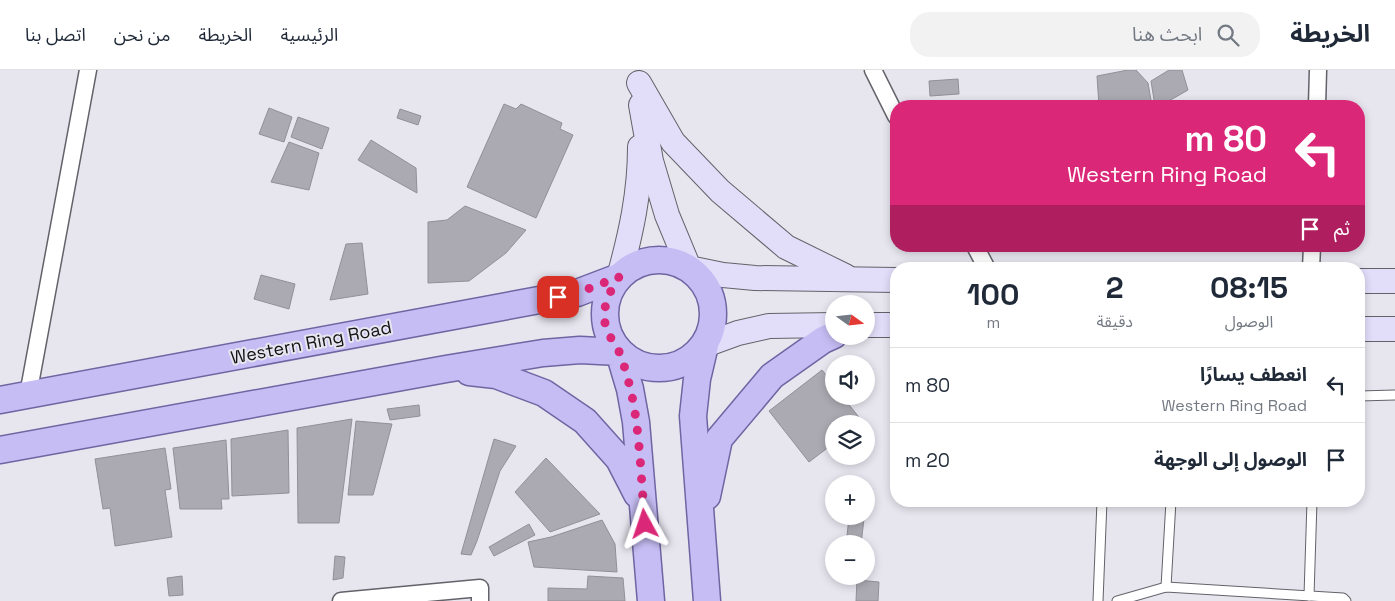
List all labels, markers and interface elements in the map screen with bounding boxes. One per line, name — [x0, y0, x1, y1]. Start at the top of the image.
search box — [910, 12, 1260, 57]
text: الخريطة — [1290, 18, 1370, 49]
icon: search — [1214, 21, 1242, 49]
text: ابحث هنا — [1132, 22, 1202, 47]
text: اتصل بنا — [25, 23, 86, 46]
text: من نحن — [114, 23, 170, 46]
text: الخريطة — [198, 23, 252, 46]
text: الرئيسية — [280, 23, 338, 46]
text: 80 m — [1185, 117, 1267, 161]
icon: left — [1285, 120, 1350, 185]
text: Western Ring Road — [1067, 160, 1267, 188]
icon: arrive — [1296, 215, 1324, 243]
text: ثم — [1334, 216, 1350, 241]
text: 2 — [1106, 268, 1124, 307]
text: 08:15 — [1210, 268, 1288, 307]
text: 100 — [967, 275, 1020, 314]
pin — [537, 276, 579, 318]
icon: arrive — [544, 283, 572, 311]
north arrow — [825, 295, 875, 345]
map controls — [825, 295, 875, 585]
text: دقيقة — [1097, 311, 1133, 332]
text: الوصول — [1225, 311, 1273, 332]
text: m — [986, 312, 1000, 333]
street label: Western Ring Road — [228, 315, 394, 369]
button: sound — [825, 355, 875, 405]
text: انعطف يسارًا — [1200, 362, 1307, 387]
icon: left — [1322, 371, 1350, 399]
text: 80 m — [905, 373, 950, 398]
text: Western Ring Road — [1162, 395, 1307, 416]
button: layers — [825, 415, 875, 465]
icon: arrive — [1322, 446, 1350, 474]
text: الوصول إلى الوجهة — [1154, 447, 1307, 472]
text: 20 m — [905, 448, 950, 473]
button: + — [825, 475, 875, 525]
position arrow — [618, 497, 670, 549]
button: − — [825, 535, 875, 585]

